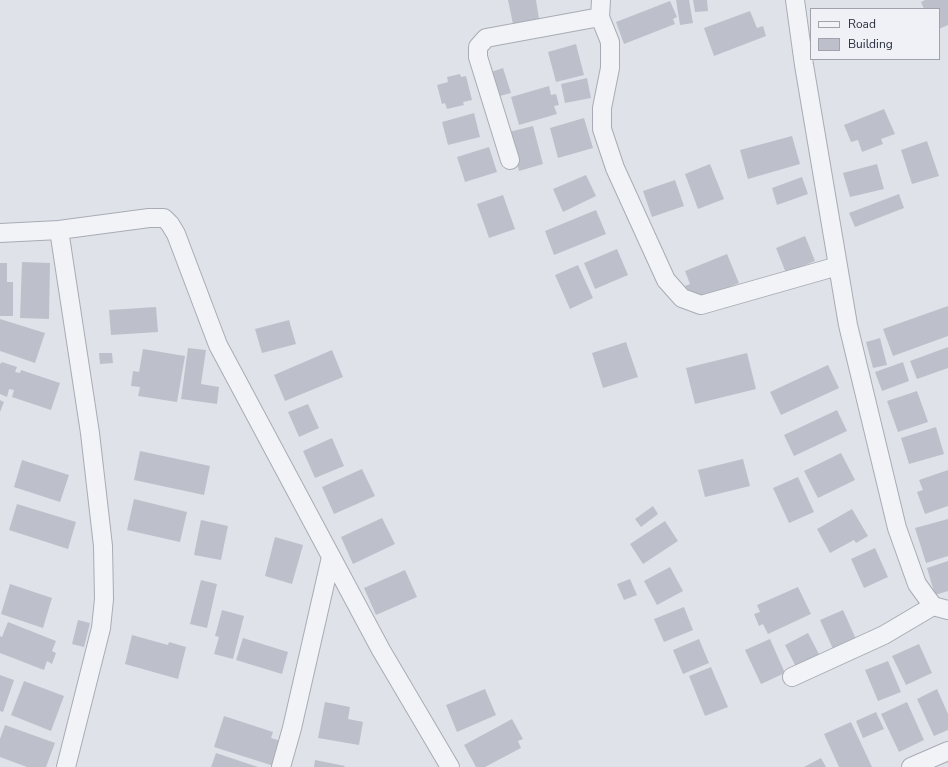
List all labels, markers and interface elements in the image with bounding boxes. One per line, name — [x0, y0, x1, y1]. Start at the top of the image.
legend — [810, 8, 940, 60]
text: Road — [848, 16, 876, 32]
text: Building — [848, 36, 893, 52]

